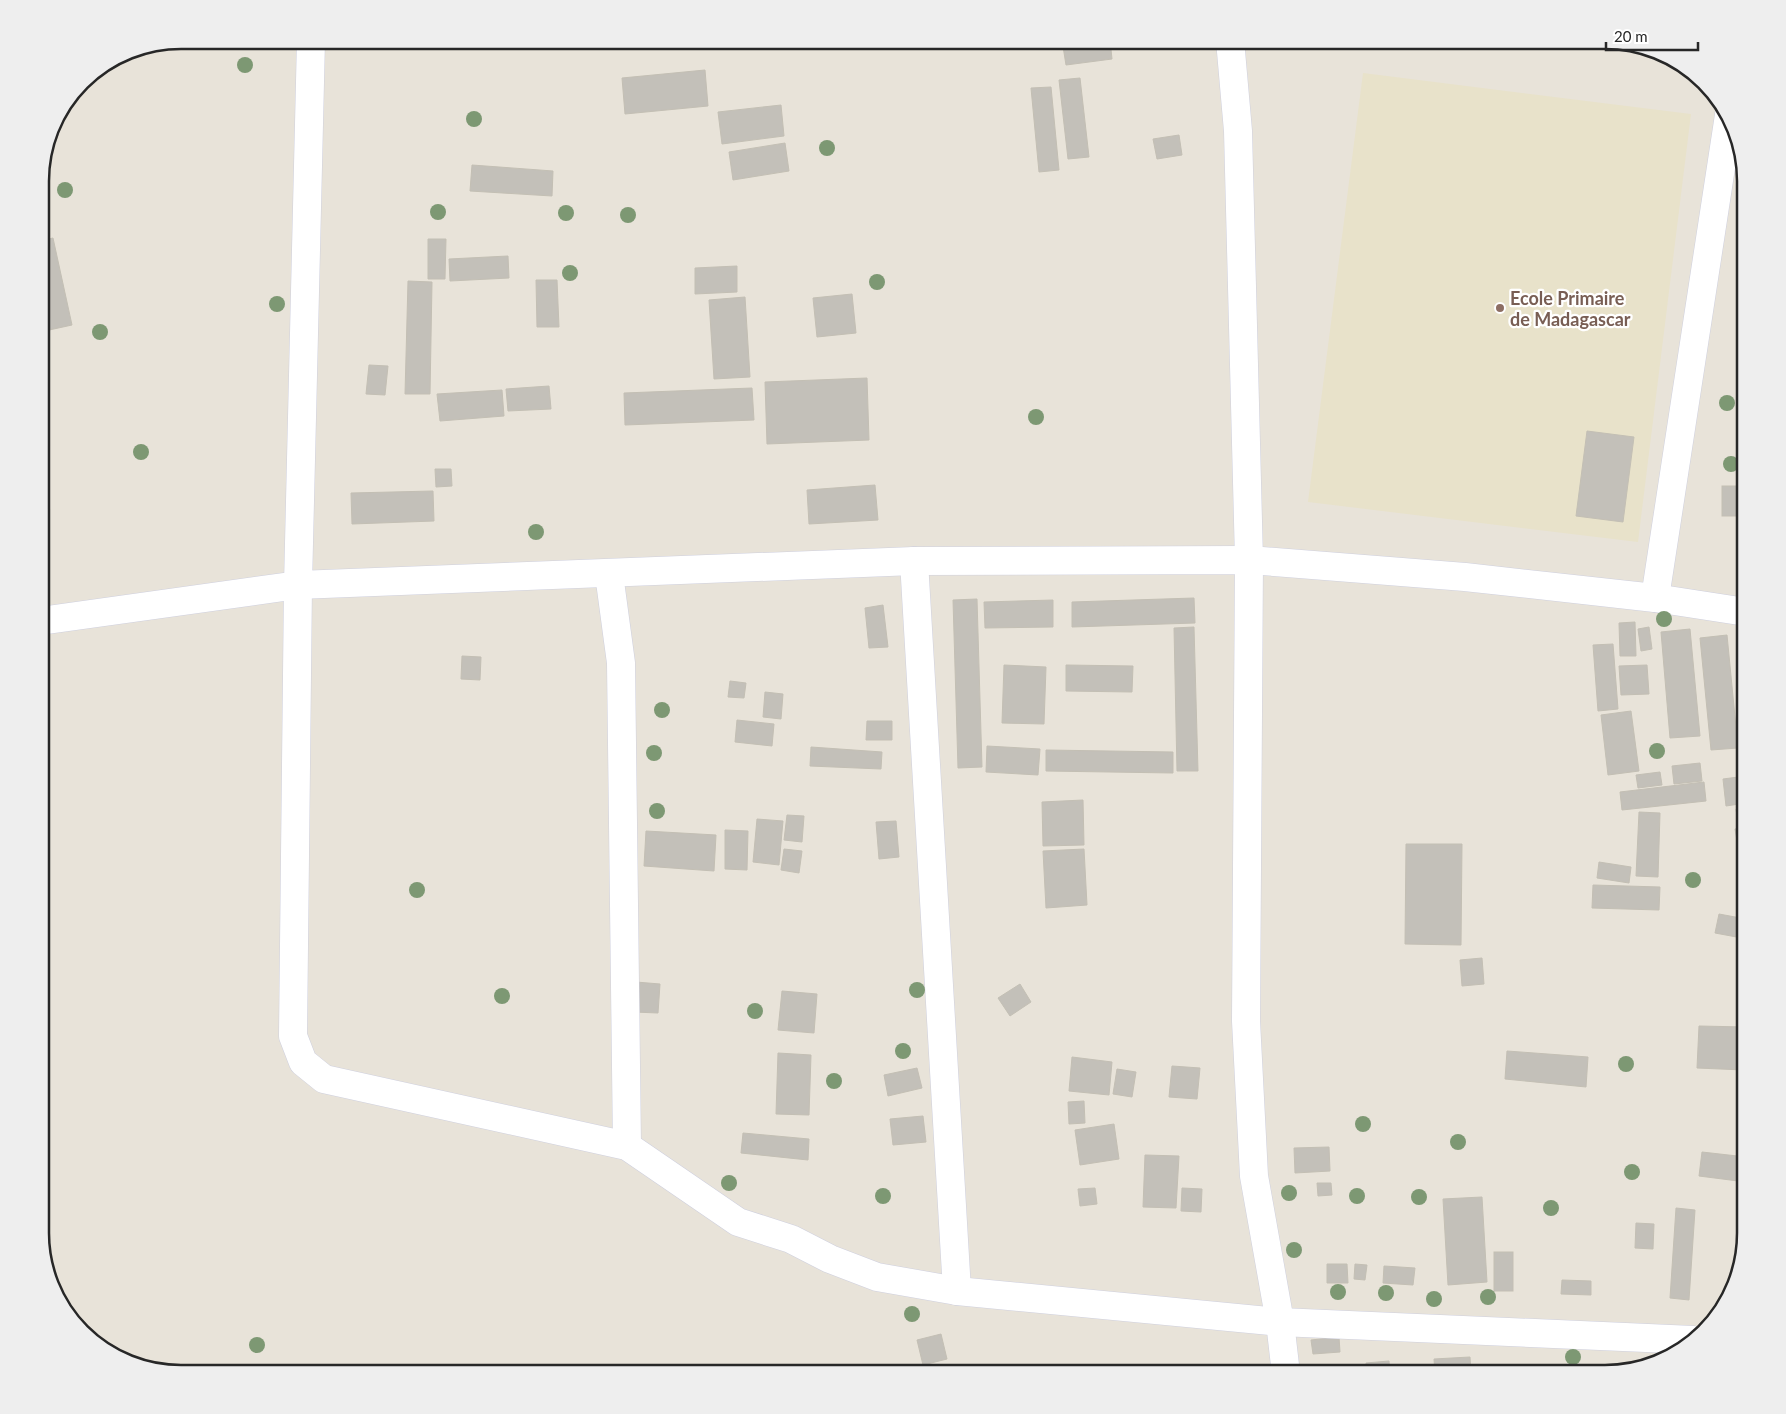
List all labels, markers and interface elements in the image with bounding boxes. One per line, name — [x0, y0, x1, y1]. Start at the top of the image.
scale bar — [1606, 20, 1698, 52]
text: 20 m — [1614, 27, 1648, 45]
place label: Ecole Primaire de Madagascar — [1510, 287, 1631, 330]
marker: Ecole Primaire de Madagascar — [1494, 302, 1506, 314]

